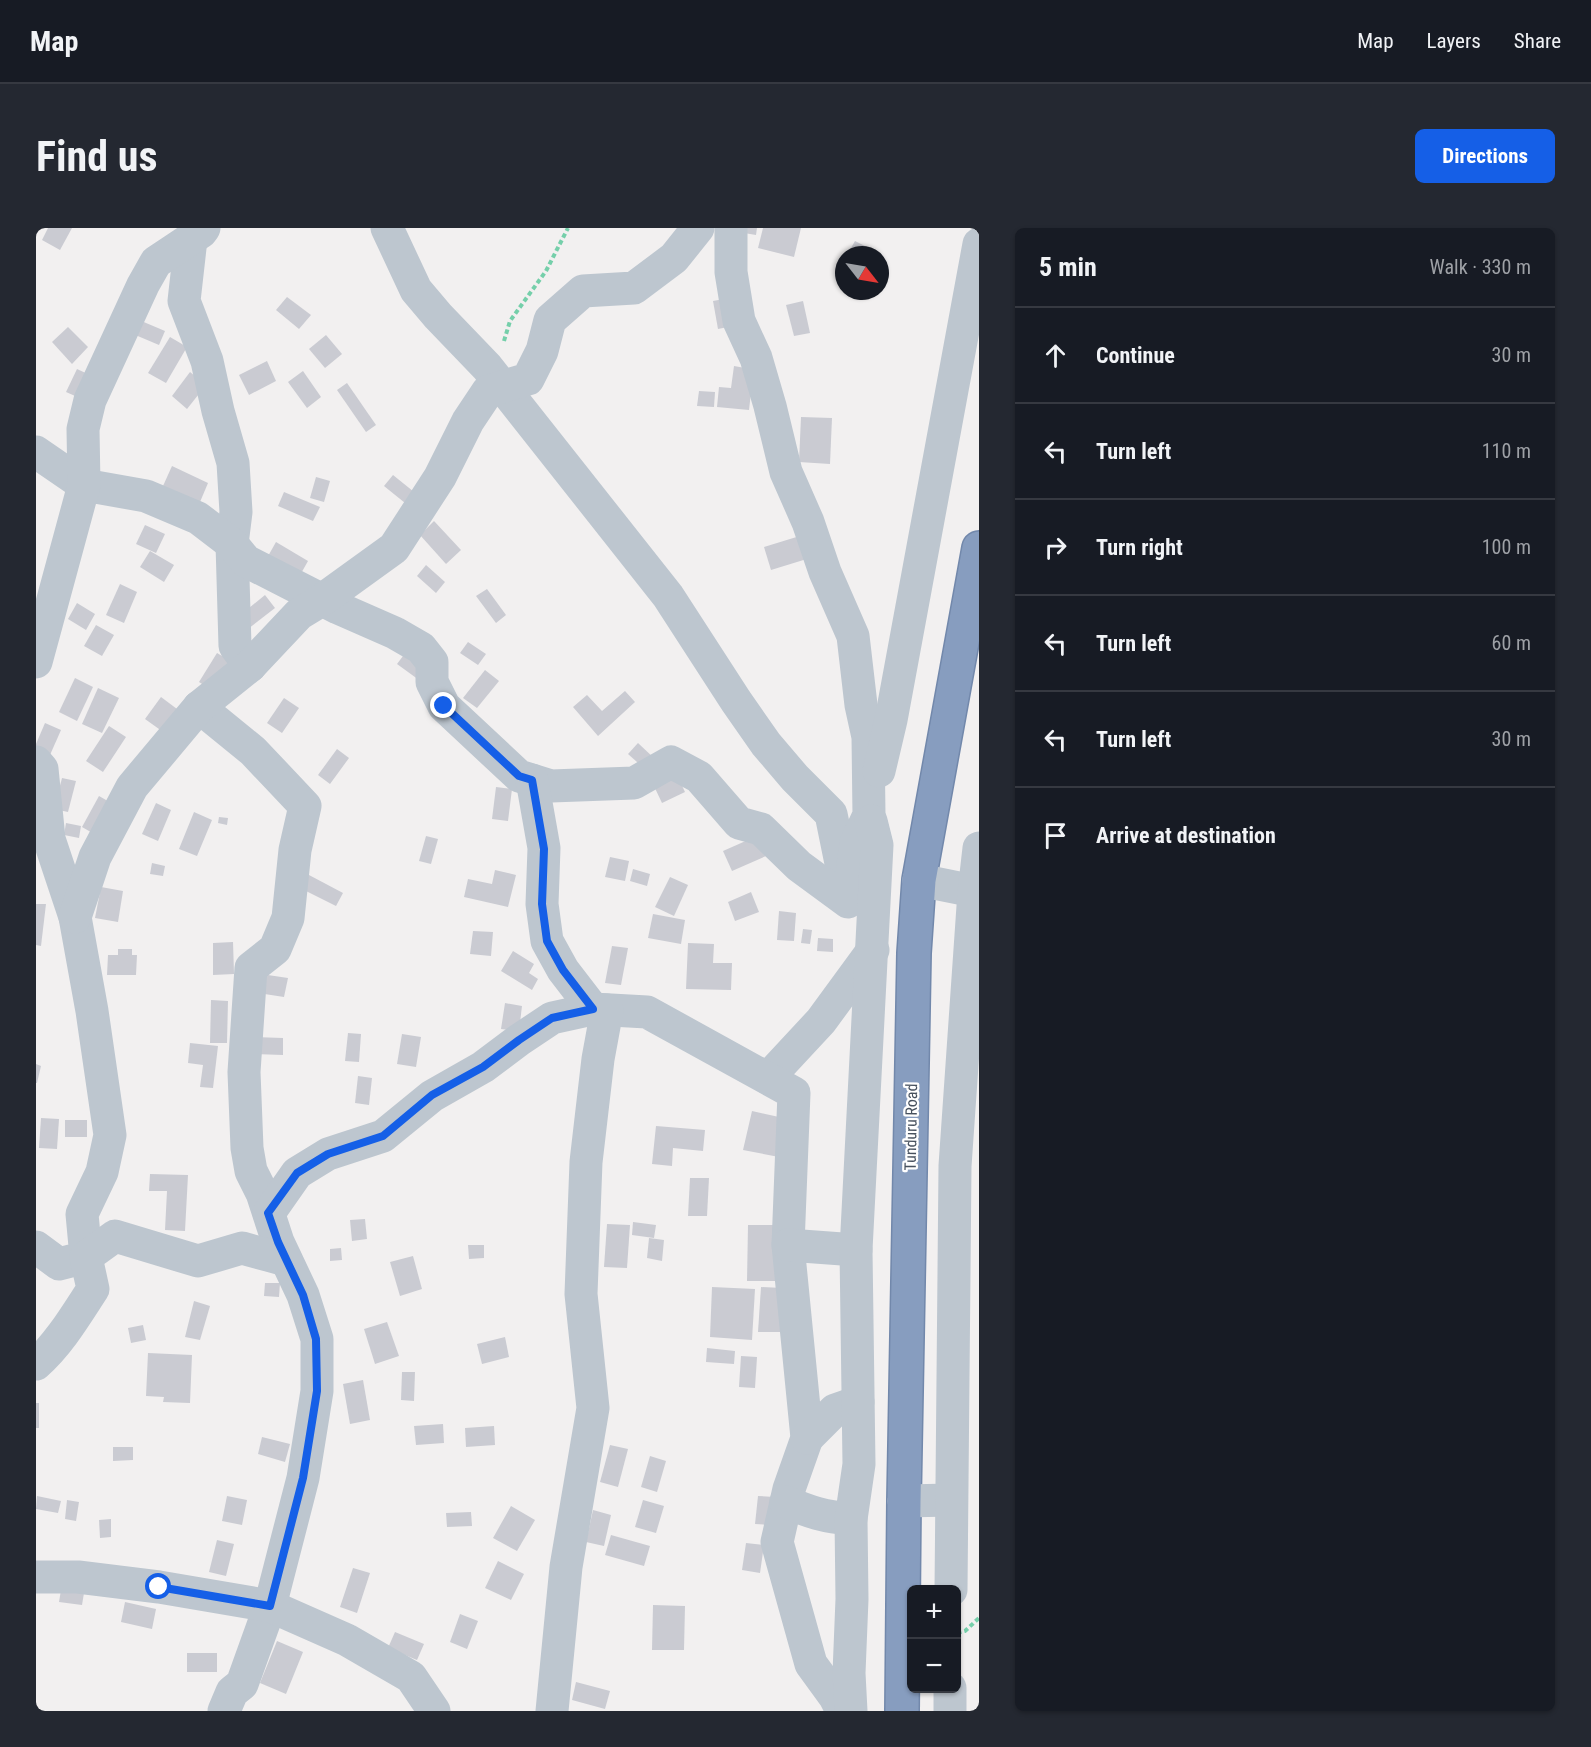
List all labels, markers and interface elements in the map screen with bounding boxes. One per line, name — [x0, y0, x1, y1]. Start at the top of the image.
text: Map — [30, 25, 78, 58]
text: Map — [1357, 29, 1394, 53]
text: Layers — [1427, 29, 1481, 53]
text: Share — [1514, 29, 1561, 53]
button: Directions — [1415, 129, 1555, 183]
text: Find us — [36, 132, 157, 181]
north arrow — [835, 246, 889, 300]
text: 5 min — [1039, 252, 1097, 282]
text: Walk · 330 m — [1430, 255, 1531, 279]
icon: ahead — [1039, 339, 1072, 372]
text: Continue — [1096, 343, 1175, 368]
text: 30 m — [1492, 343, 1531, 367]
icon: left — [1039, 435, 1072, 468]
text: Turn left — [1096, 439, 1171, 464]
text: 110 m — [1482, 439, 1531, 463]
icon: right — [1039, 531, 1072, 564]
text: Turn right — [1096, 535, 1183, 560]
text: 100 m — [1482, 535, 1531, 559]
icon: left — [1039, 627, 1072, 660]
text: Turn left — [1096, 631, 1171, 656]
text: 60 m — [1492, 631, 1531, 655]
route end — [430, 692, 456, 718]
icon: left — [1039, 723, 1072, 756]
text: Turn left — [1096, 727, 1171, 752]
text: 30 m — [1492, 727, 1531, 751]
icon: arrive — [1039, 819, 1072, 852]
text: Arrive at destination — [1096, 823, 1276, 848]
street label: Tunduru Road — [901, 1083, 921, 1171]
route start — [145, 1573, 171, 1599]
map controls — [907, 1585, 961, 1693]
button: + — [907, 1585, 961, 1639]
button: − — [907, 1639, 961, 1693]

